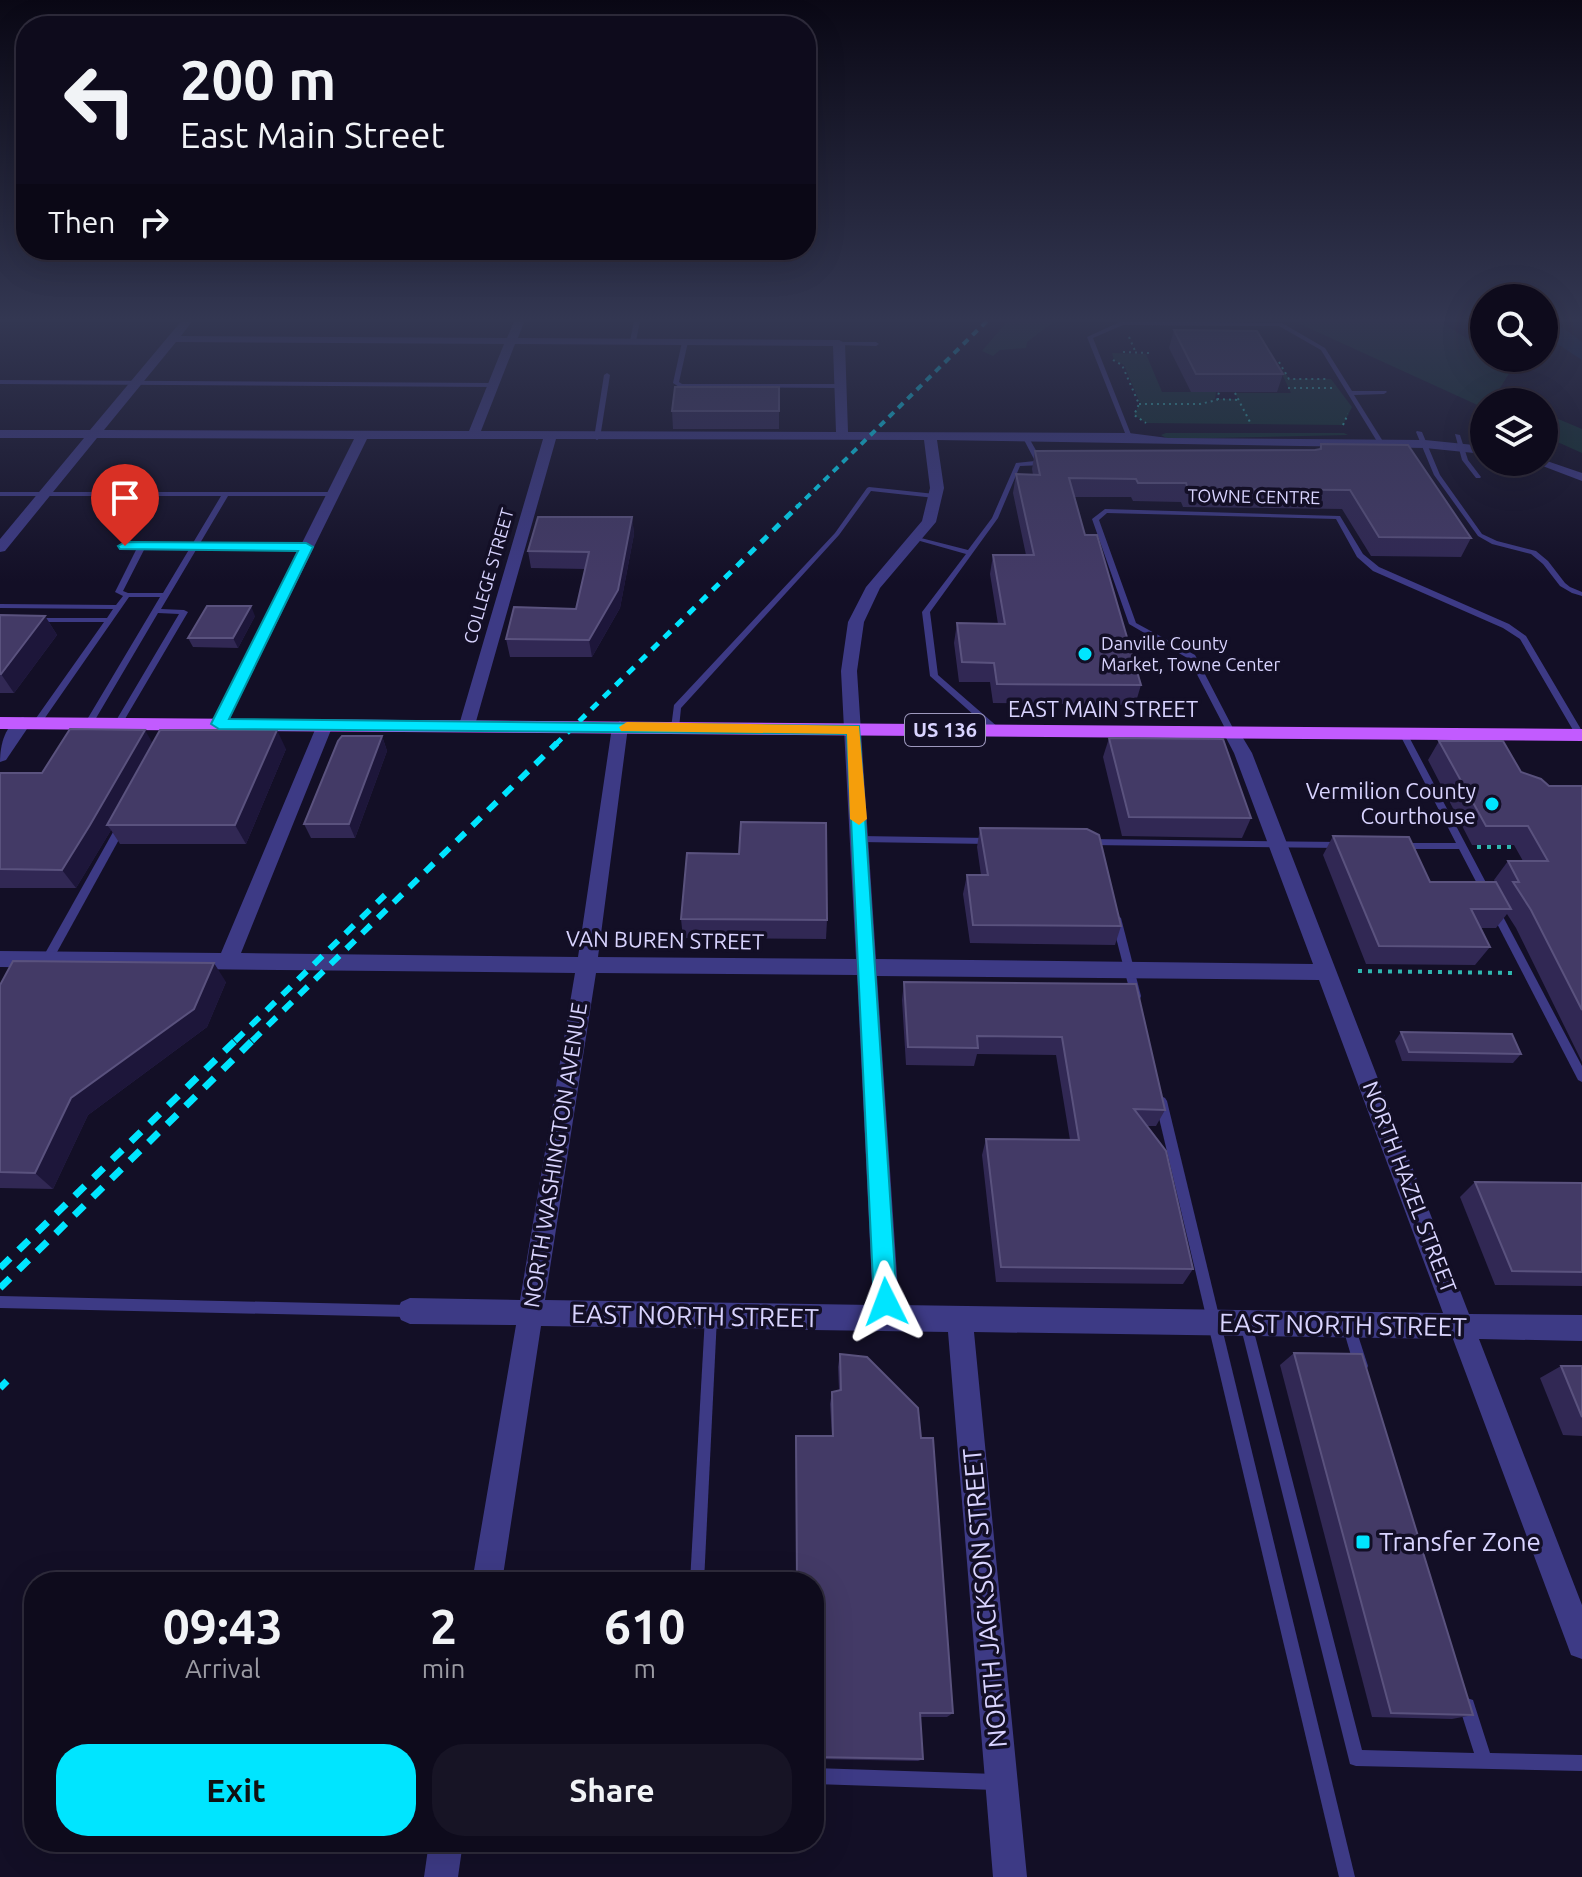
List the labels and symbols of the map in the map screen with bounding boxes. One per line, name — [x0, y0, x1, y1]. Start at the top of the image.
pin — [91, 464, 159, 546]
street label: TOWNE CENTRE — [1188, 485, 1321, 507]
street label: COLLEGE STREET — [459, 506, 517, 646]
place label: Danville County Market, Towne Center — [1101, 633, 1280, 674]
marker: Danville County Market, Towne Center — [1076, 645, 1094, 663]
street label: EAST MAIN STREET — [1008, 696, 1198, 721]
road number: US 136 — [905, 714, 985, 746]
place label: Vermilion County Courthouse — [1306, 778, 1476, 828]
marker: Vermilion County Courthouse — [1483, 795, 1501, 813]
street label: VAN BUREN STREET — [566, 925, 764, 954]
street label: NORTH WASHINGTON AVENUE — [518, 1000, 591, 1309]
street label: NORTH HAZEL STREET — [1359, 1078, 1462, 1296]
position arrow — [844, 1260, 928, 1344]
street label: EAST NORTH STREET — [571, 1299, 819, 1332]
street label: EAST NORTH STREET — [1219, 1308, 1467, 1341]
street label: NORTH JACKSON STREET — [957, 1447, 1012, 1749]
place label: Transfer Zone — [1379, 1527, 1541, 1556]
marker: Transfer Zone — [1354, 1533, 1372, 1551]

